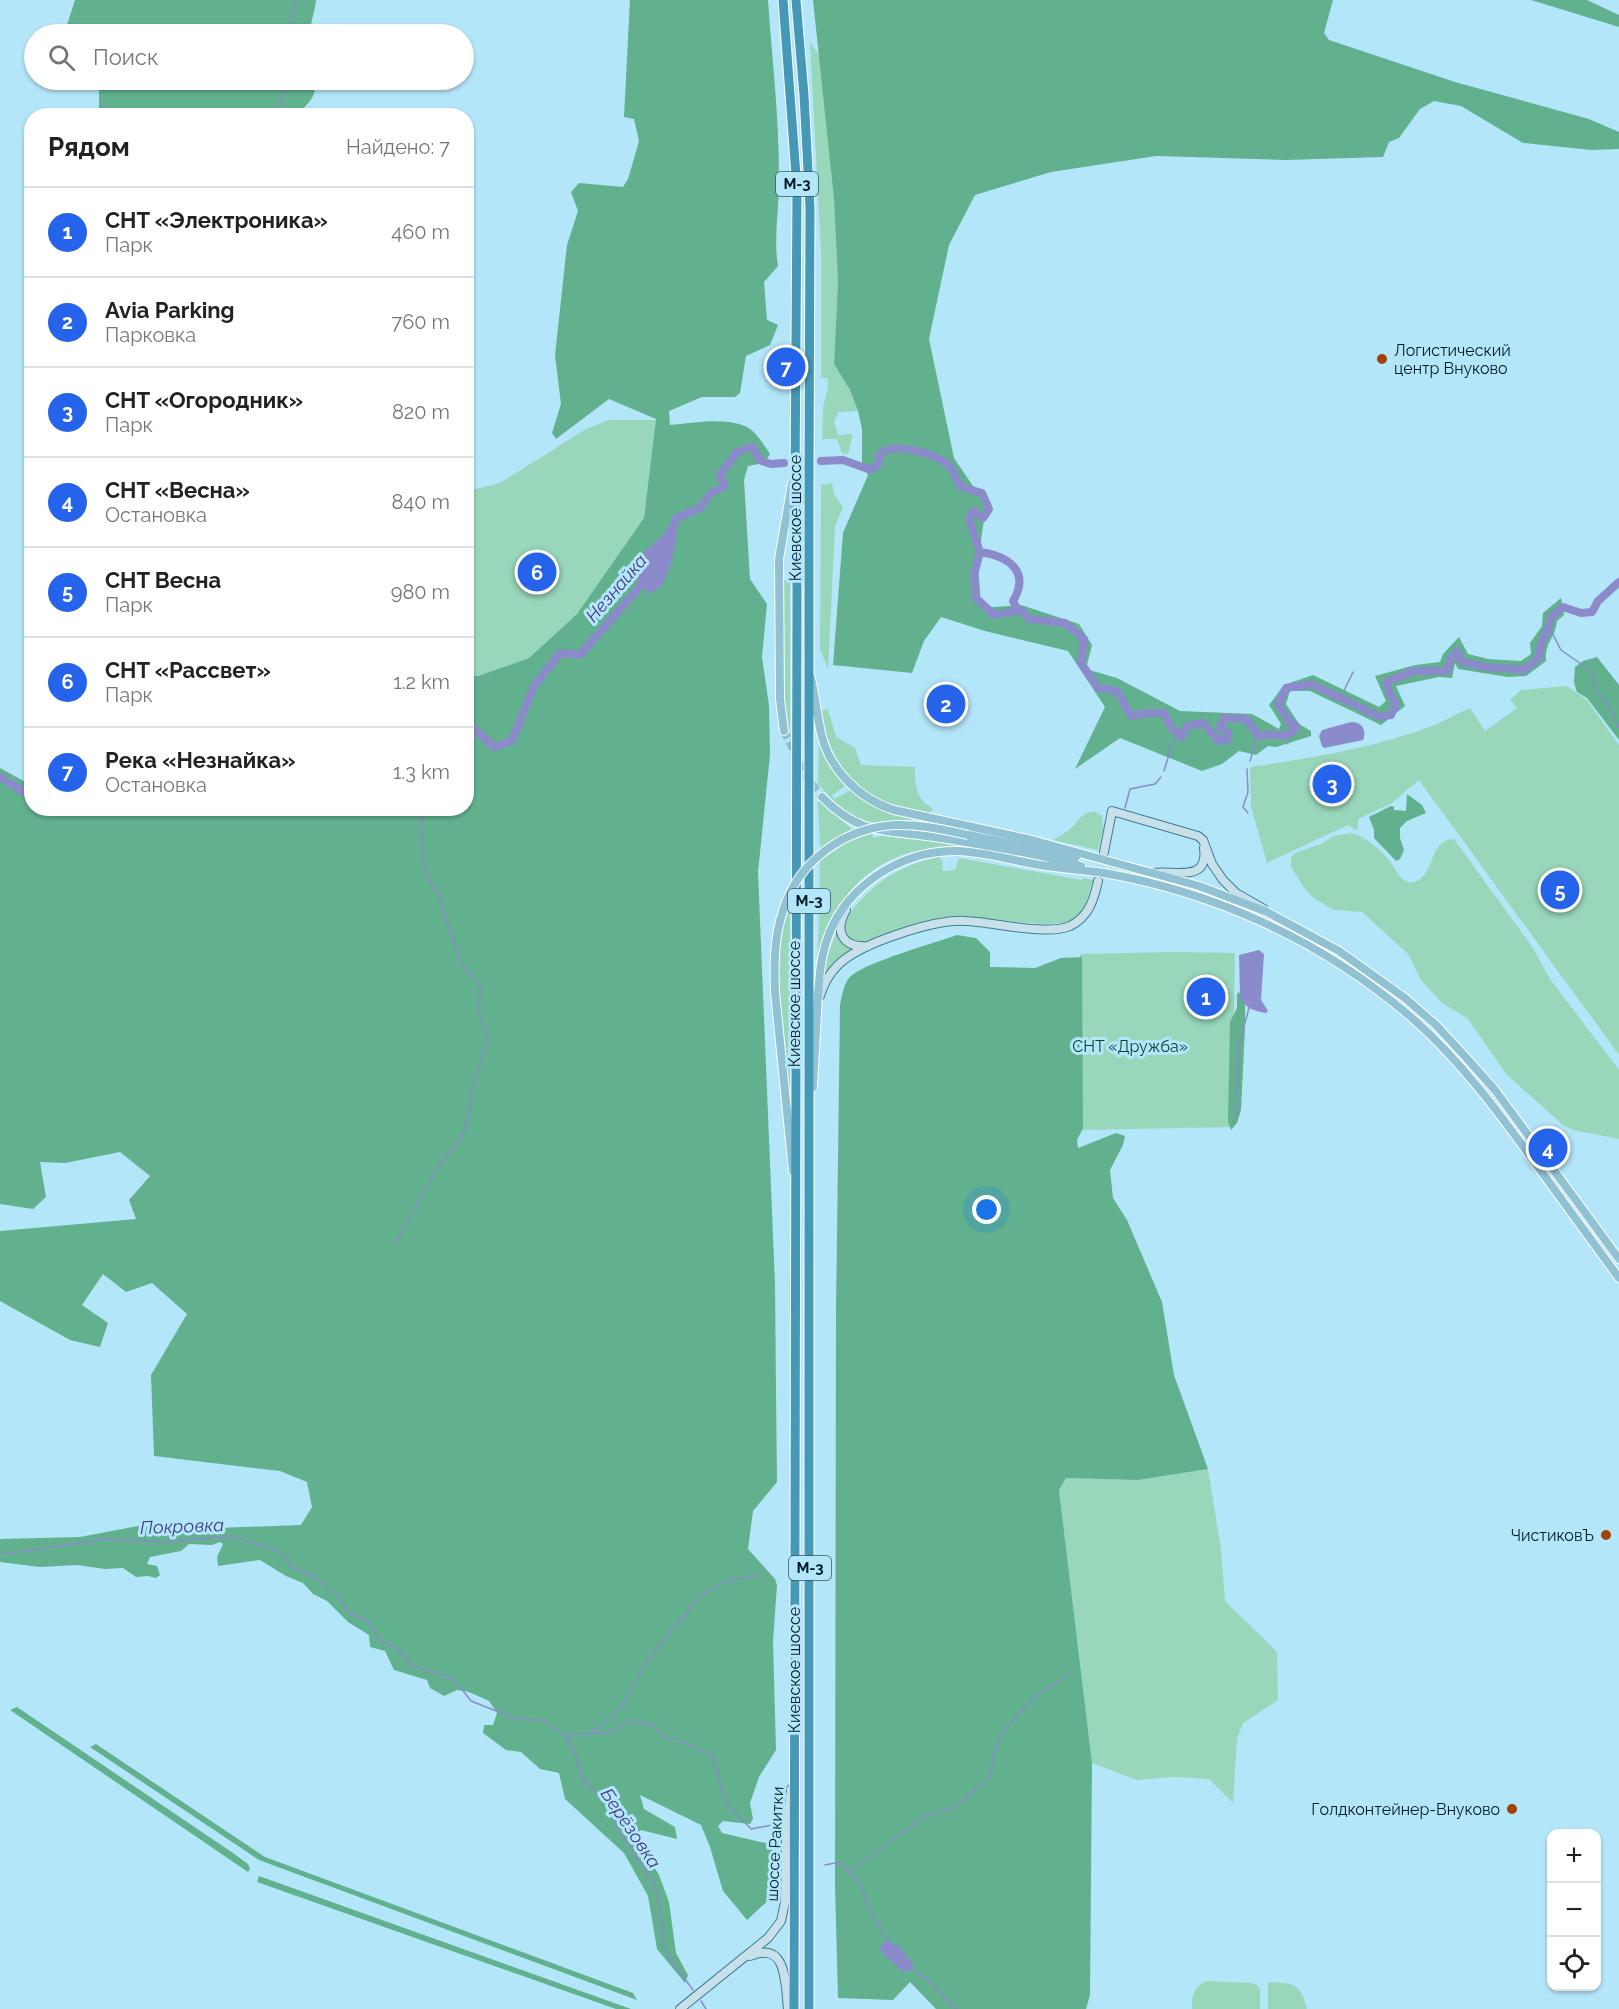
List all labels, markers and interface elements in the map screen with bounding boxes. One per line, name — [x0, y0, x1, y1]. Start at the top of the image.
search box — [24, 24, 474, 90]
icon: search — [45, 41, 78, 74]
text: Поиск — [93, 44, 158, 70]
text: Рядом — [48, 132, 130, 162]
text: Найдено: 7 — [346, 135, 450, 159]
road number: М-3 — [776, 172, 818, 196]
text: СНТ «Электроника» — [105, 207, 328, 233]
text: 1 — [63, 220, 72, 244]
text: 460 m — [391, 220, 450, 244]
text: Парк — [105, 233, 153, 257]
text: Avia Parking — [105, 297, 235, 323]
text: 2 — [62, 310, 73, 334]
text: 760 m — [392, 310, 450, 334]
text: Парковка — [105, 323, 196, 347]
place label: Логистический центр Внуково — [1394, 341, 1511, 378]
pin: 7 — [766, 344, 806, 389]
marker: Логистический центр Внуково — [1375, 352, 1389, 366]
text: СНТ «Огородник» — [105, 387, 303, 413]
text: 3 — [62, 400, 73, 424]
text: 820 m — [392, 400, 450, 424]
text: Парк — [105, 413, 153, 437]
street label: Киевское шоссе — [786, 455, 805, 581]
text: СНТ «Весна» — [105, 477, 250, 503]
text: 4 — [62, 490, 73, 514]
text: 840 m — [392, 490, 450, 514]
text: Остановка — [105, 503, 207, 527]
pin: 6 — [518, 550, 556, 594]
water label: Незнайка — [581, 550, 651, 626]
text: СНТ Весна — [105, 567, 221, 593]
text: 5 — [62, 580, 73, 604]
text: 980 m — [391, 580, 450, 604]
text: Парк — [105, 593, 153, 617]
text: СНТ «Рассвет» — [105, 657, 271, 683]
text: 6 — [61, 670, 74, 694]
text: 1.2 km — [393, 670, 450, 694]
pin: 2 — [926, 682, 966, 726]
text: Парк — [105, 683, 153, 707]
text: Река «Незнайка» — [105, 747, 296, 773]
text: 7 — [62, 760, 73, 784]
text: 1.3 km — [393, 760, 450, 784]
pin: 3 — [1312, 762, 1352, 806]
text: Остановка — [105, 773, 207, 797]
pin: 5 — [1540, 868, 1580, 912]
road number: М-3 — [788, 889, 830, 913]
street label: Киевское шоссе — [785, 941, 804, 1067]
pin: 1 — [1186, 974, 1226, 1020]
park label: СНТ «Дружба» — [1072, 1037, 1188, 1056]
pin: 4 — [1528, 1126, 1568, 1170]
your location — [972, 1195, 1001, 1224]
water label: Покровка — [140, 1514, 225, 1538]
place label: ЧистиковЪ — [1511, 1526, 1594, 1545]
marker: ЧистиковЪ — [1599, 1528, 1613, 1542]
road number: М-3 — [789, 1556, 831, 1580]
street label: Киевское шоссе — [785, 1607, 804, 1733]
water label: Берёзовка — [597, 1784, 666, 1872]
street label: шоссе Ракитки — [763, 1786, 787, 1902]
place label: Голдконтейнер-Внуково — [1311, 1800, 1500, 1819]
marker: Голдконтейнер-Внуково — [1505, 1802, 1519, 1816]
map controls — [1547, 1829, 1601, 1991]
button: + — [1547, 1829, 1601, 1883]
button: − — [1547, 1883, 1601, 1937]
button: locate — [1547, 1937, 1601, 1991]

